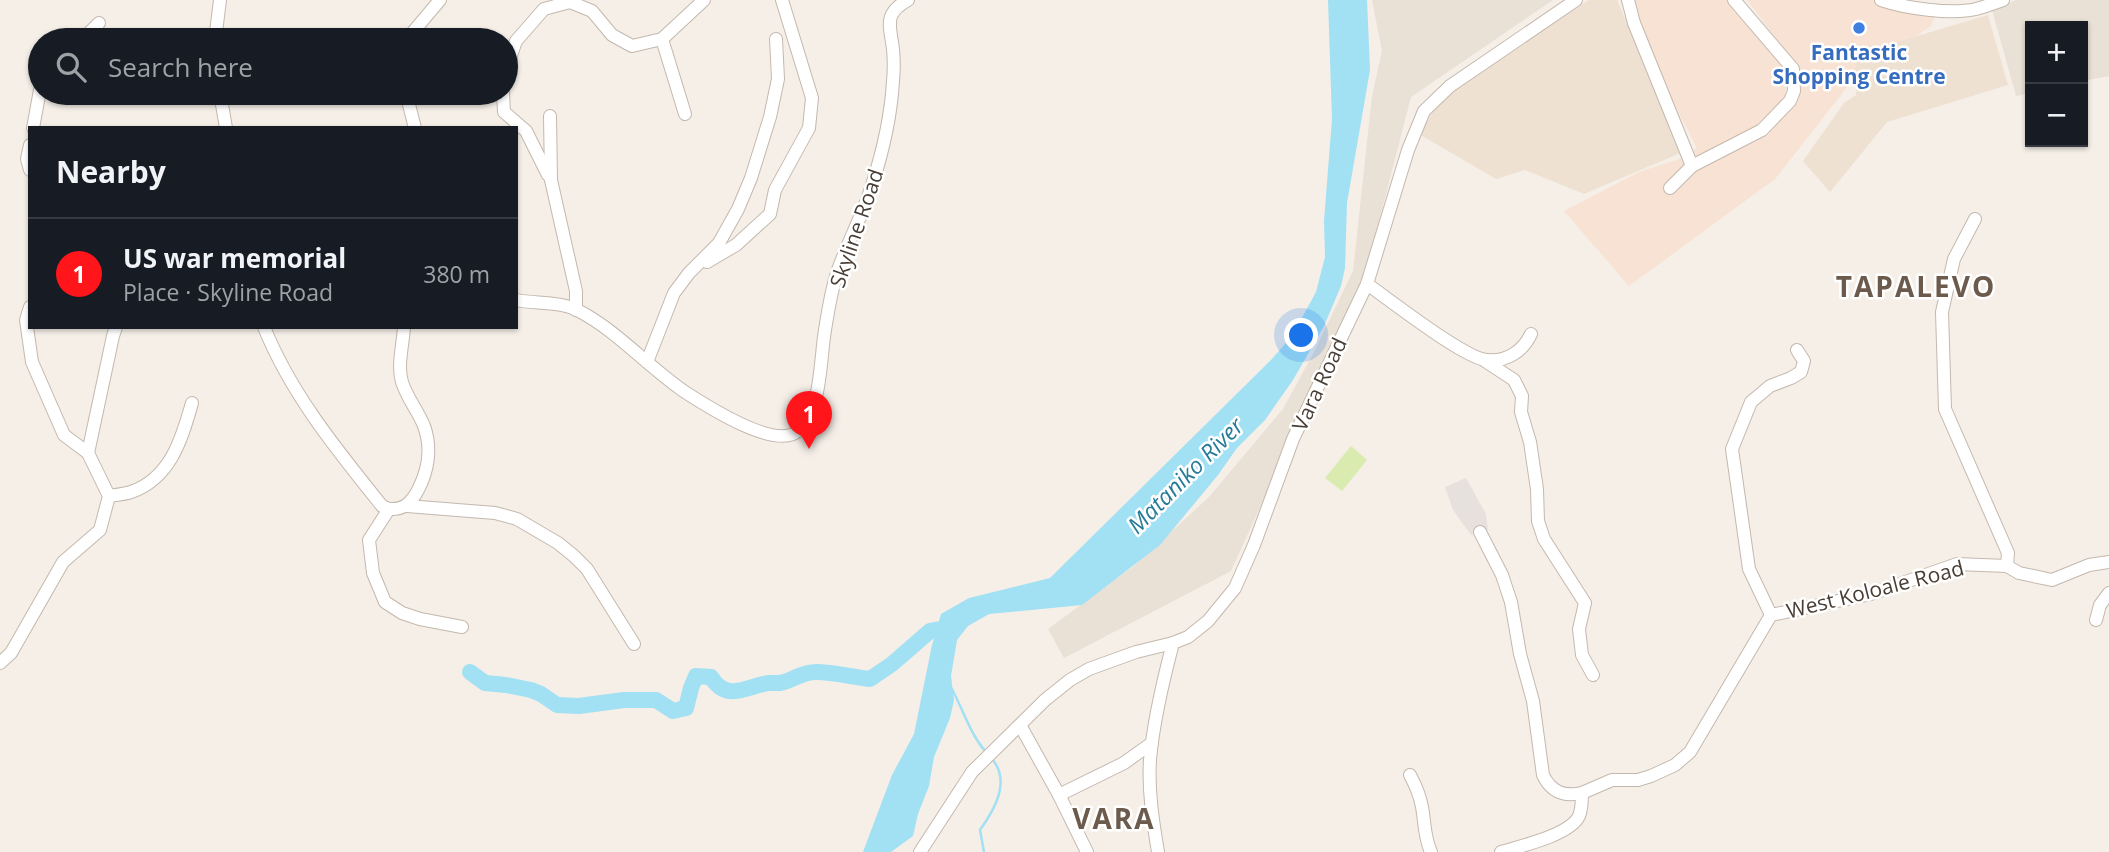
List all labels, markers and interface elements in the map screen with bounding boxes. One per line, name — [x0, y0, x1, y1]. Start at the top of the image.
marker: Fantastic Shopping Centre — [1851, 20, 1867, 36]
map controls — [2025, 21, 2088, 147]
button: + — [2025, 21, 2088, 84]
search box — [28, 28, 518, 105]
place label: Fantastic Shopping Centre — [1772, 38, 1946, 90]
icon: search — [52, 48, 90, 86]
text: Search here — [108, 49, 253, 85]
button: − — [2025, 84, 2088, 147]
text: Nearby — [56, 151, 166, 192]
street label: Skyline Road — [823, 165, 889, 291]
text: US war memorial — [123, 240, 346, 276]
text: 1 — [72, 258, 86, 290]
text: 380 m — [423, 258, 490, 290]
district label: TAPALEVO — [1836, 267, 1996, 305]
text: Place · Skyline Road — [123, 276, 333, 308]
your location — [1284, 318, 1318, 352]
street label: Vara Road — [1285, 333, 1353, 435]
pin: 1 — [786, 391, 832, 449]
water label: Mataniko River — [1120, 409, 1251, 540]
street label: West Koloale Road — [1783, 553, 1967, 625]
district label: VARA — [1072, 799, 1156, 837]

